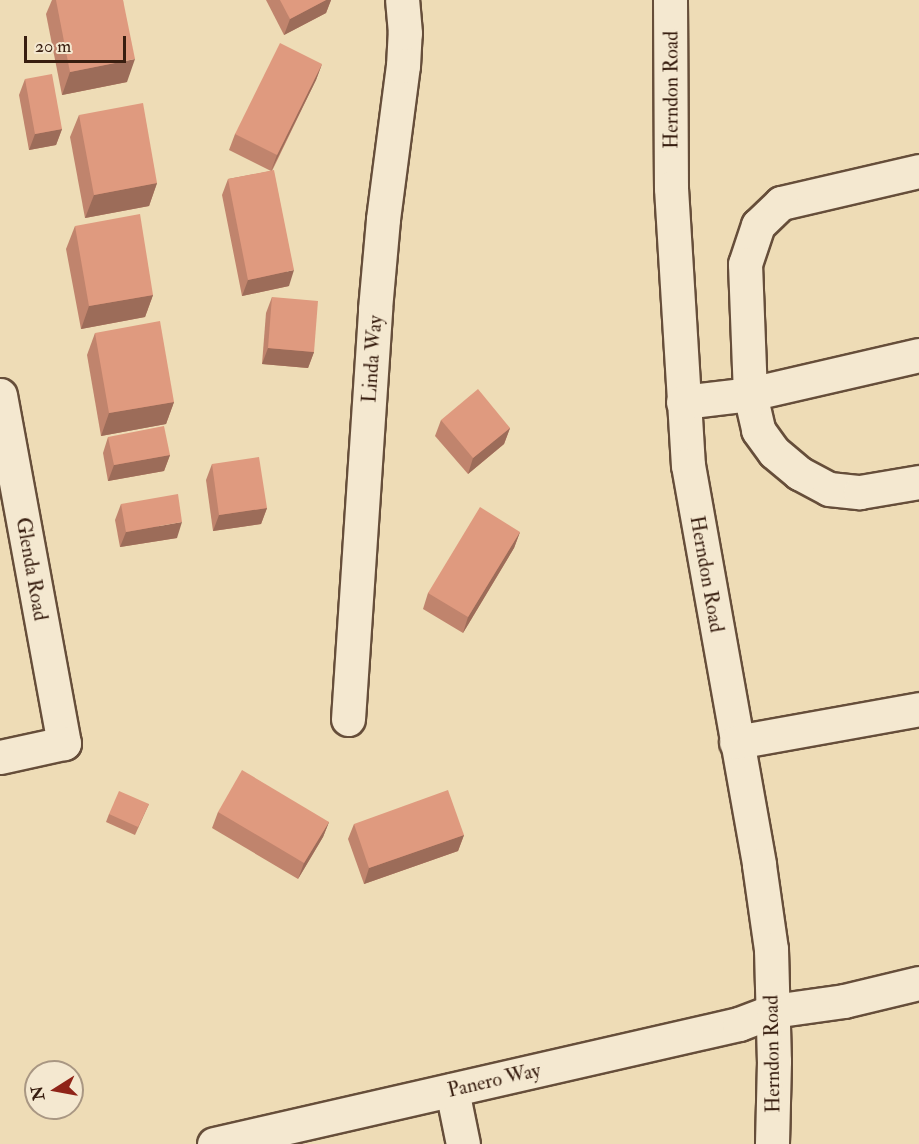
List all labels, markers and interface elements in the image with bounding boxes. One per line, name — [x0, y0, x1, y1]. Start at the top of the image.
scale bar — [27, 24, 129, 62]
street label: Herndon Road — [659, 31, 683, 149]
text: 20 m — [35, 35, 71, 58]
street label: Linda Way — [357, 314, 387, 404]
street label: Herndon Road — [685, 514, 729, 634]
street label: Glenda Road — [11, 515, 53, 623]
street label: Herndon Road — [759, 995, 785, 1113]
street label: Panero Way — [445, 1058, 543, 1102]
north arrow — [24, 1060, 84, 1120]
text: N — [27, 1084, 49, 1102]

